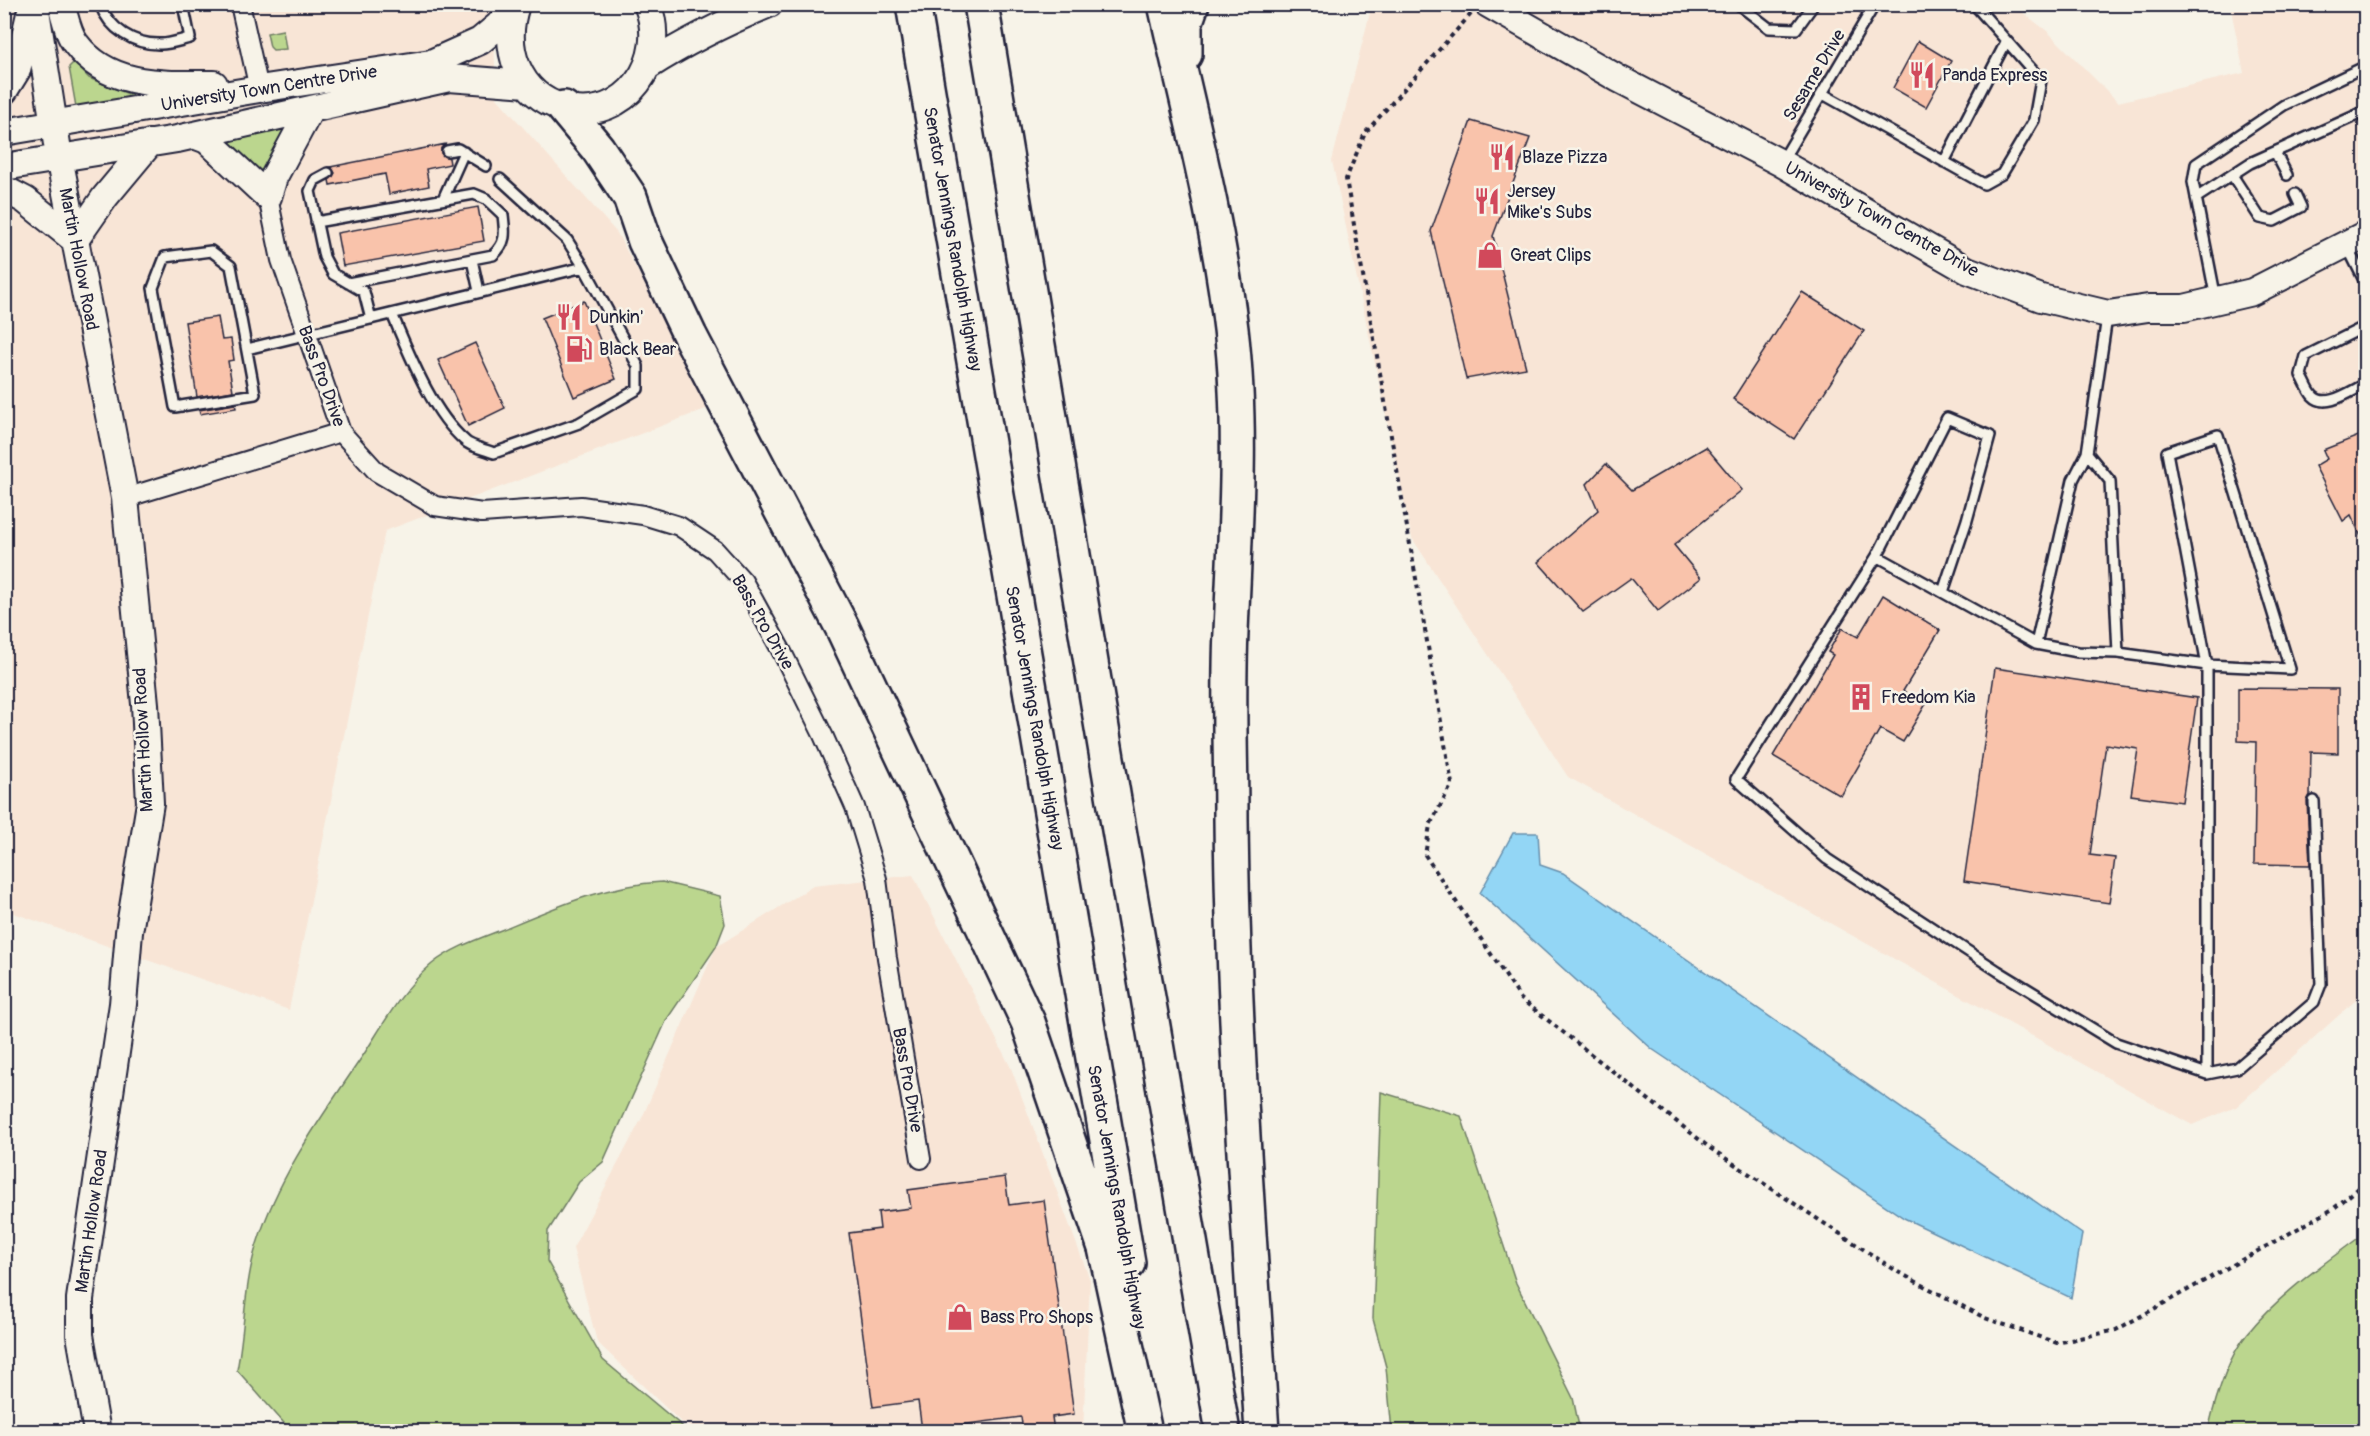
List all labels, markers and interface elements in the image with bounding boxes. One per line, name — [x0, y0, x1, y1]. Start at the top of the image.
street label: Sesame Drive — [1778, 25, 1851, 125]
street label: University Town Centre Drive — [159, 60, 379, 117]
restaurant icon: Panda Express — [1907, 60, 1937, 90]
place label: Panda Express — [1942, 64, 2047, 87]
street label: Senator Jennings Randolph Highway — [918, 105, 987, 373]
restaurant icon: Blaze Pizza — [1487, 142, 1517, 172]
place label: Blaze Pizza — [1522, 146, 1607, 169]
street label: University Town Centre Drive — [1781, 156, 1983, 282]
place label: Jersey Mike's Subs — [1507, 180, 1592, 224]
street label: Martin Hollow Road — [53, 186, 104, 332]
restaurant icon: Jersey Mike's Subs — [1472, 186, 1502, 216]
shop icon: Great Clips — [1475, 240, 1505, 270]
place label: Great Clips — [1510, 244, 1591, 267]
restaurant icon: Dunkin' — [554, 302, 584, 332]
place label: Dunkin' — [589, 306, 643, 329]
street label: Bass Pro Drive — [293, 322, 351, 430]
fuel station icon: Black Bear — [564, 334, 594, 364]
place label: Black Bear — [599, 338, 677, 361]
street label: Bass Pro Drive — [726, 571, 799, 674]
street label: Senator Jennings Randolph Highway — [1000, 584, 1069, 852]
street label: Martin Hollow Road — [128, 667, 159, 813]
building icon: Freedom Kia — [1846, 682, 1876, 712]
place label: Freedom Kia — [1881, 686, 1976, 709]
street label: Bass Pro Drive — [887, 1026, 928, 1134]
street label: Senator Jennings Randolph Highway — [1082, 1063, 1151, 1331]
street label: Martin Hollow Road — [70, 1148, 113, 1294]
shop icon: Bass Pro Shops — [945, 1302, 975, 1332]
place label: Bass Pro Shops — [980, 1306, 1093, 1329]

